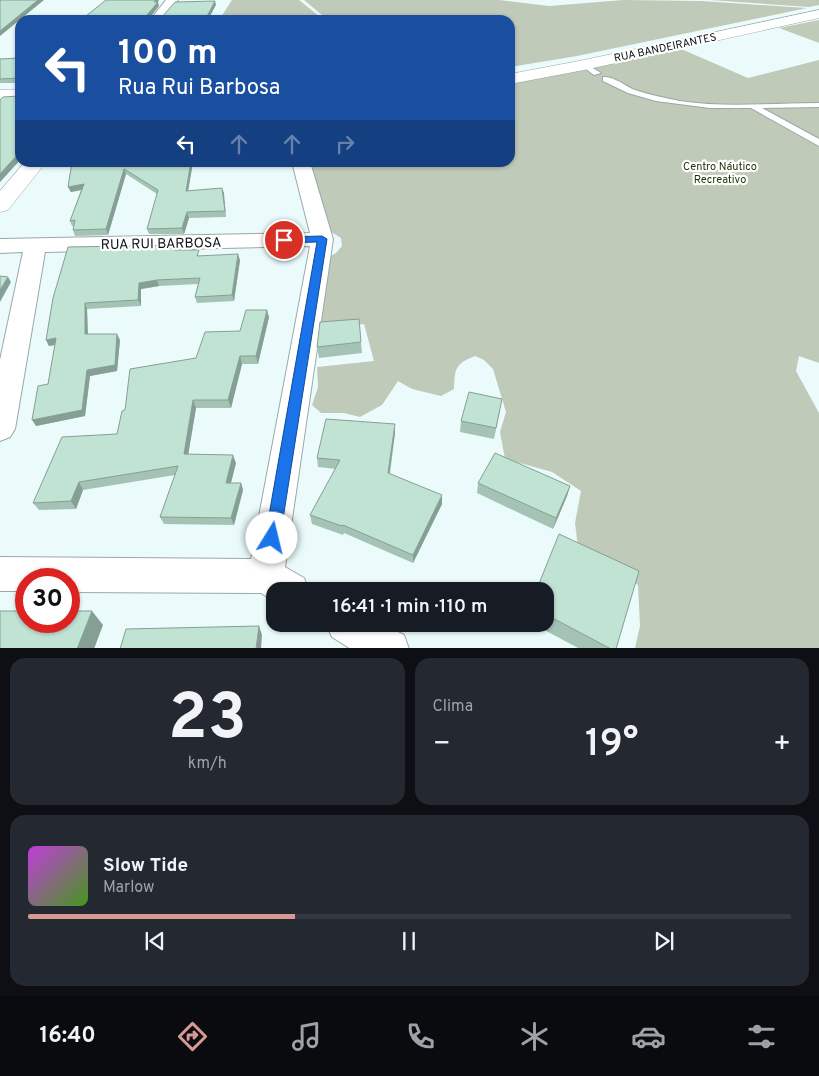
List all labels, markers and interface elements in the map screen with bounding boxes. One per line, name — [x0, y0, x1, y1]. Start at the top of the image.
street label: RUA BANDEIRANTES — [613, 30, 718, 66]
text: 100 m — [118, 32, 218, 76]
icon: left — [35, 35, 100, 100]
text: Rua Rui Barbosa — [118, 75, 280, 102]
icon: left — [172, 130, 200, 158]
icon: ahead — [225, 130, 253, 158]
icon: ahead — [278, 130, 306, 158]
icon: right — [331, 130, 359, 158]
park label: Centro Náutico Recreativo — [683, 160, 757, 187]
pin — [263, 219, 305, 261]
icon: arrive — [270, 226, 298, 254]
street label: RUA RUI BARBOSA — [101, 235, 222, 254]
position arrow — [245, 511, 297, 563]
speed limit sign: 30 — [15, 568, 80, 633]
text: 16:41 · 1 min · 110 m — [333, 595, 487, 619]
text: 23 — [168, 680, 247, 762]
text: Clima — [433, 697, 473, 717]
text: 19° — [585, 721, 639, 770]
text: − — [433, 727, 451, 763]
text: + — [773, 727, 791, 763]
text: km/h — [188, 754, 227, 774]
text: Slow Tide — [103, 854, 188, 878]
text: Marlow — [103, 878, 155, 898]
icon: previous — [141, 927, 169, 955]
icon: pause — [395, 927, 423, 955]
icon: next — [650, 927, 678, 955]
icon: directions — [175, 1019, 210, 1054]
icon: music — [289, 1019, 324, 1054]
icon: phone — [403, 1019, 438, 1054]
icon: climate — [517, 1019, 552, 1054]
icon: car — [631, 1019, 666, 1054]
icon: filters — [744, 1019, 779, 1054]
text: 16:40 — [39, 1023, 96, 1050]

